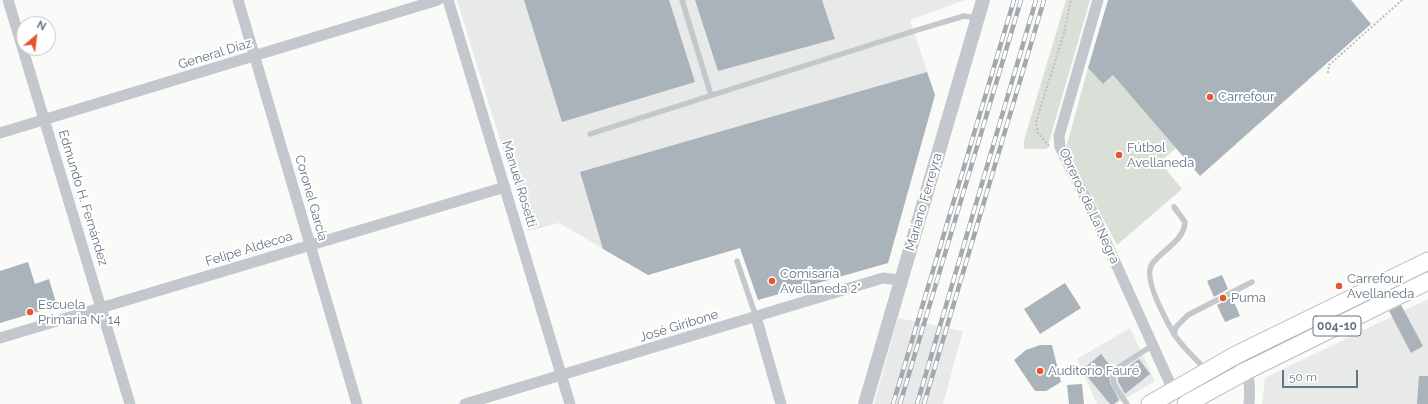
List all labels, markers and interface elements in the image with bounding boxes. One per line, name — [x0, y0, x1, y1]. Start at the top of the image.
north arrow — [16, 16, 56, 56]
text: N — [35, 18, 48, 34]
street label: General Díaz — [176, 35, 254, 73]
place label: Carrefour — [1218, 89, 1275, 105]
marker: Carrefour — [1205, 92, 1215, 102]
street label: Edmundo H. Fernández — [55, 128, 111, 268]
street label: Manuel Rosetti — [498, 139, 540, 229]
place label: Fútbol Avellaneda — [1127, 140, 1194, 171]
street label: Obreros de La Negra — [1055, 146, 1123, 266]
marker: Fútbol Avellaneda — [1114, 150, 1124, 160]
street label: Mariano Ferreyra — [903, 151, 945, 253]
street label: Coronel García — [291, 153, 331, 243]
street label: Felipe Aldecoa — [204, 228, 294, 270]
place label: Comisaría Avellaneda 2° — [780, 266, 861, 297]
place label: Carrefour Avellaneda — [1347, 271, 1414, 302]
marker: Comisaría Avellaneda 2° — [767, 276, 777, 286]
marker: Carrefour Avellaneda — [1334, 281, 1344, 291]
place label: Puma — [1231, 290, 1266, 306]
marker: Puma — [1218, 293, 1228, 303]
place label: Escuela Primaria N* 14 — [38, 297, 120, 328]
marker: Escuela Primaria N* 14 — [25, 307, 35, 317]
street label: José Giribone — [638, 307, 720, 345]
road number: 004-10 — [1313, 316, 1361, 336]
scale bar — [1284, 362, 1360, 388]
place label: Auditorio Fauré — [1048, 363, 1139, 379]
marker: Auditorio Fauré — [1035, 366, 1045, 376]
text: 50 m — [1289, 370, 1317, 384]

